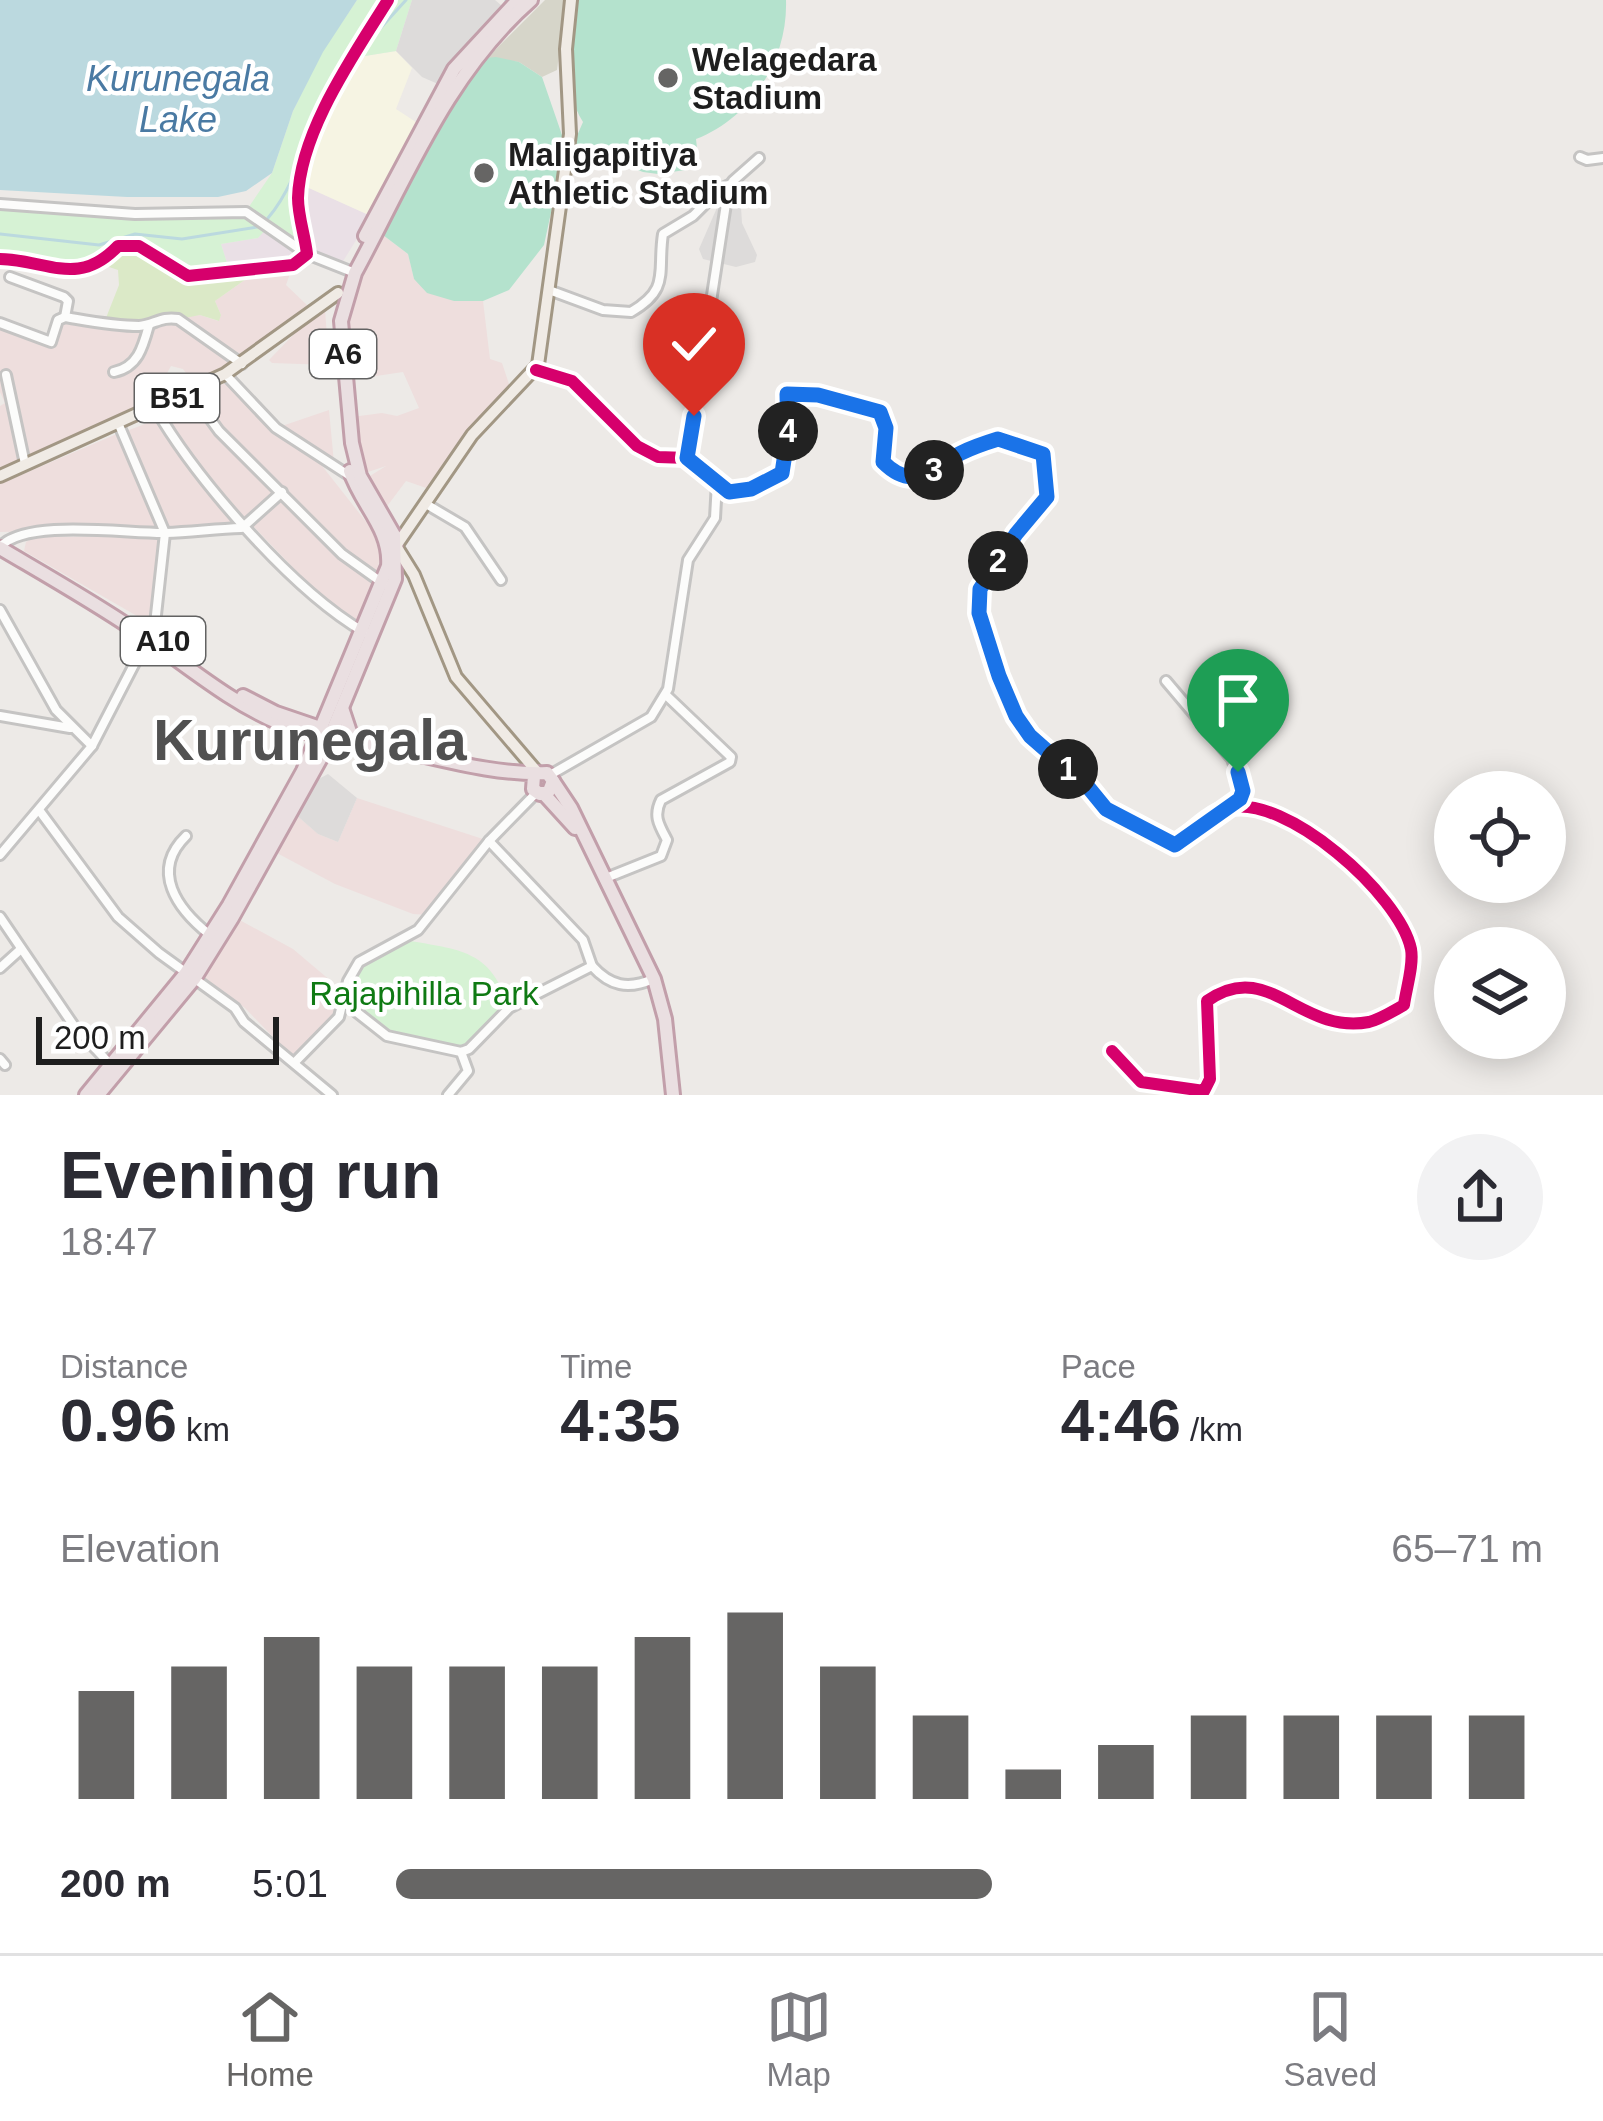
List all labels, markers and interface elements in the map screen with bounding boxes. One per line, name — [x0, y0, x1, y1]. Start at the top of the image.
place label: Welagedara Stadium — [692, 41, 877, 116]
water label: Kurunegala Lake — [86, 58, 270, 140]
marker: Welagedara Stadium — [655, 65, 681, 91]
place label: Maligapitiya Athletic Stadium — [508, 136, 768, 211]
marker: Maligapitiya Athletic Stadium — [471, 160, 497, 186]
pin — [643, 293, 745, 416]
icon: check — [661, 311, 727, 377]
road number: A6 — [310, 330, 376, 378]
road number: B51 — [135, 374, 219, 422]
pin: 4 — [758, 401, 818, 461]
text: 4 — [779, 412, 797, 449]
pin: 3 — [904, 440, 964, 500]
text: 3 — [925, 451, 943, 488]
pin: 2 — [968, 531, 1028, 591]
text: 2 — [989, 542, 1007, 579]
road number: A10 — [121, 617, 205, 665]
pin — [1187, 649, 1289, 772]
icon: arrive — [1205, 667, 1271, 733]
district label: Kurunegala — [153, 708, 468, 772]
pin: 1 — [1038, 739, 1098, 799]
text: 1 — [1059, 750, 1077, 787]
map controls — [1434, 771, 1566, 1059]
button: locate — [1434, 771, 1566, 903]
button: layers — [1434, 927, 1566, 1059]
park label: Rajapihilla Park — [309, 975, 539, 1012]
scale bar — [36, 1011, 279, 1064]
text: 200 m — [54, 1019, 146, 1056]
button: share — [1417, 1134, 1543, 1260]
text: Evening run — [60, 1138, 441, 1212]
text: 18:47 — [60, 1220, 158, 1263]
text: Distance — [60, 1348, 188, 1385]
text: Time — [560, 1348, 632, 1385]
text: Pace — [1061, 1348, 1136, 1385]
text: 0.96 — [60, 1387, 177, 1454]
text: 4:35 — [560, 1387, 680, 1454]
text: 4:46 — [1061, 1387, 1181, 1454]
text: km — [177, 1411, 230, 1448]
text: /km — [1181, 1411, 1243, 1448]
text: Elevation — [60, 1527, 220, 1570]
text: 65–71 m — [1391, 1527, 1543, 1570]
text: 200 m — [60, 1862, 171, 1905]
text: 5:01 — [252, 1862, 328, 1905]
tab: Home — [226, 1984, 314, 2094]
tab: Map — [766, 1984, 832, 2094]
tab: Saved — [1284, 1984, 1377, 2094]

